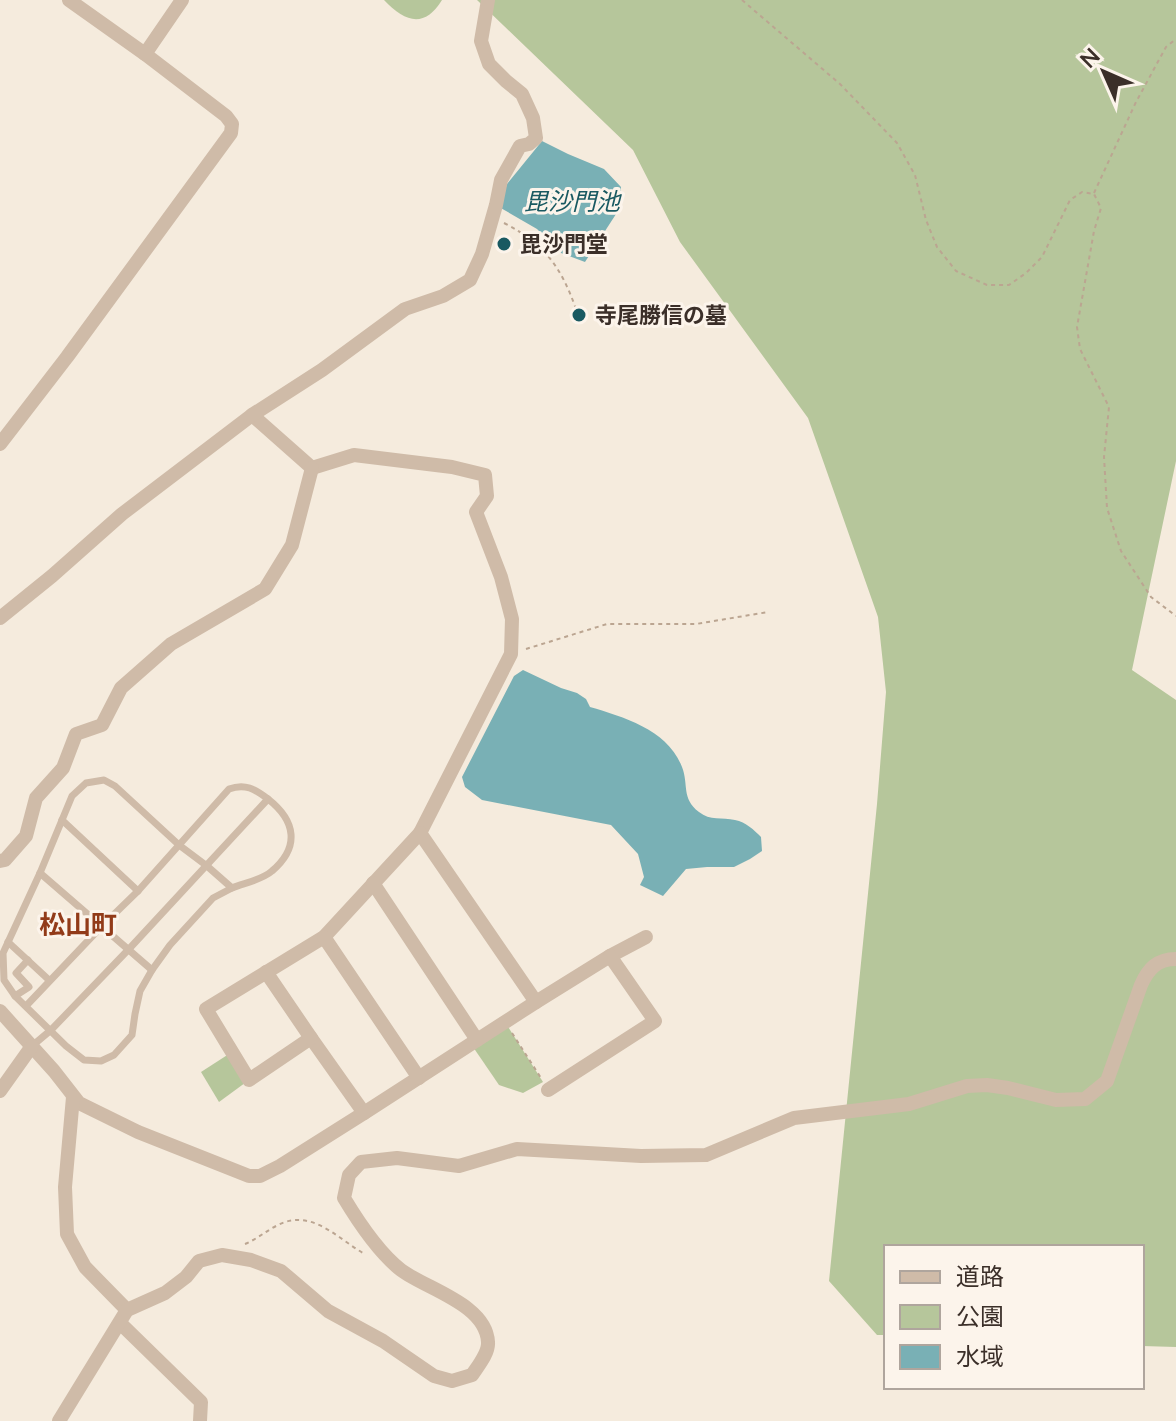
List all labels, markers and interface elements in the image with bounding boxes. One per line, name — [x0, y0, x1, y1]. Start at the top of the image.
north arrow — [1064, 32, 1144, 112]
text: N — [1074, 42, 1105, 73]
water label: 毘沙門池 — [524, 186, 622, 215]
place label: 毘沙門堂 — [520, 230, 608, 257]
marker: 毘沙門堂 — [495, 235, 513, 253]
place label: 寺尾勝信の墓 — [595, 301, 727, 328]
marker: 寺尾勝信の墓 — [570, 306, 588, 324]
district label: 松山町 — [39, 908, 117, 940]
legend — [884, 1245, 1144, 1389]
text: 道路 — [956, 1261, 1004, 1290]
text: 公園 — [956, 1301, 1004, 1330]
text: 水域 — [956, 1341, 1004, 1370]

